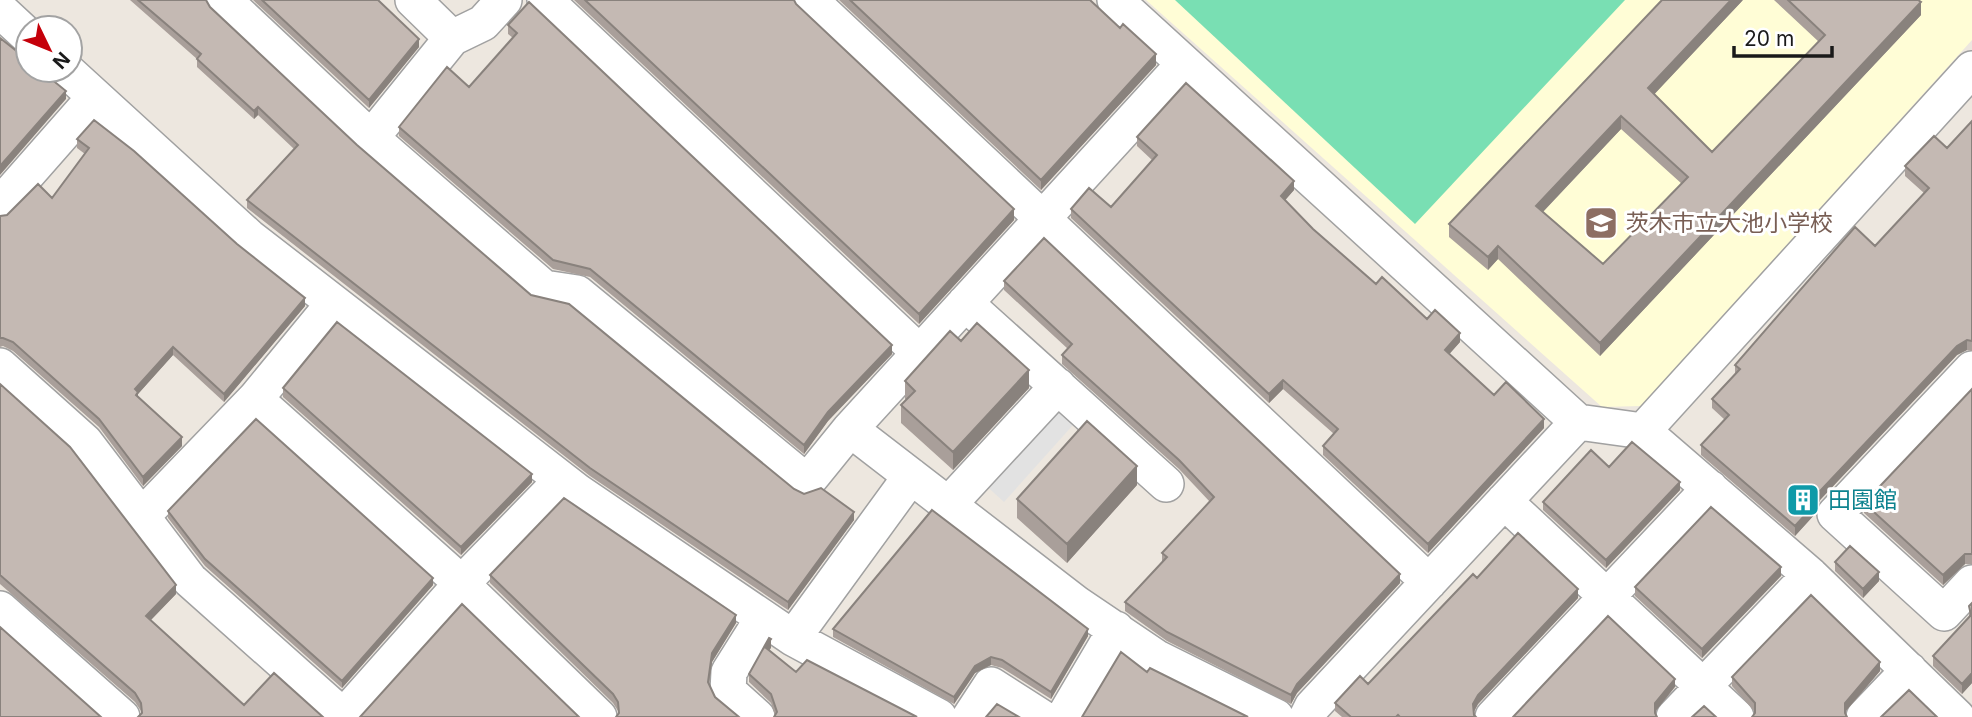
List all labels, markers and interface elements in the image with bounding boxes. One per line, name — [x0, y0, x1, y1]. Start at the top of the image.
north arrow — [14, 14, 84, 84]
scale bar — [1734, 14, 1832, 58]
text: 20 m — [1744, 26, 1794, 51]
text: N — [48, 47, 74, 73]
school or university icon: 茨木市立大池小学校 — [1582, 204, 1620, 242]
place label: 茨木市立大池小学校 — [1626, 209, 1833, 237]
building icon: 田園館 — [1784, 481, 1822, 519]
place label: 田園館 — [1828, 486, 1897, 514]

